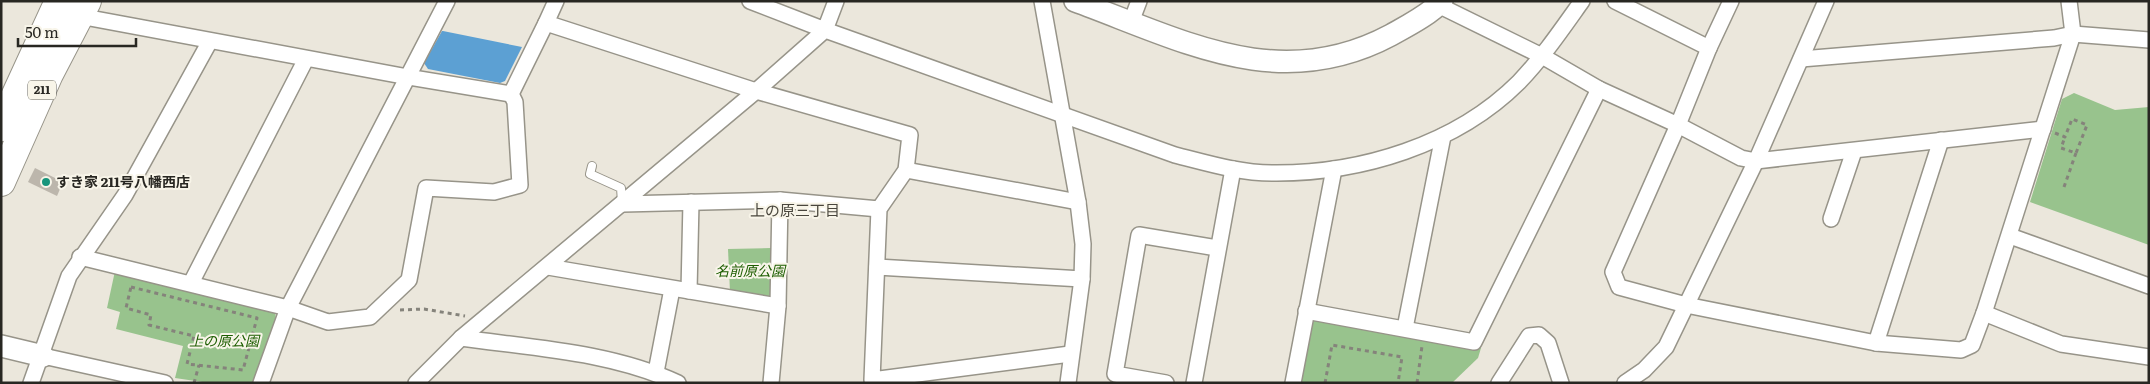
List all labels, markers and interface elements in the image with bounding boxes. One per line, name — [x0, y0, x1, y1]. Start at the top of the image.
scale bar — [18, 15, 135, 47]
text: 50 m — [25, 20, 59, 43]
road number: 211 — [28, 80, 56, 100]
place label: すき家 211号八幡西店 — [56, 171, 190, 191]
marker: すき家 211号八幡西店 — [40, 176, 52, 188]
district label: 上の原三丁目 — [750, 198, 840, 221]
park label: 名前原公園 — [715, 260, 787, 280]
park label: 上の原公園 — [189, 330, 261, 350]

